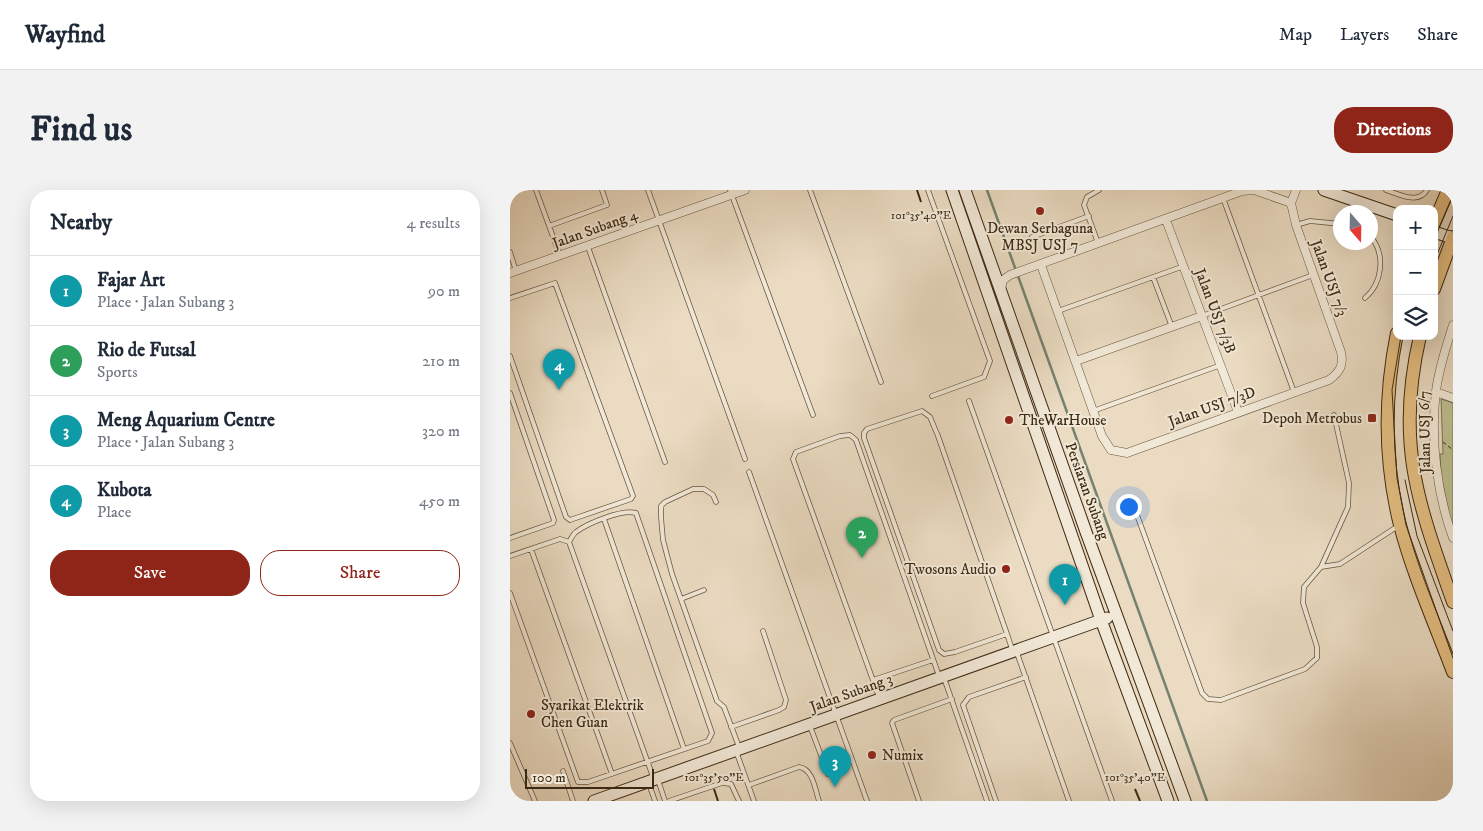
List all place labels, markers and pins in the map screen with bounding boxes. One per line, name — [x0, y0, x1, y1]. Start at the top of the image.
marker: Dewan Serbaguna MBSJ USJ 7 — [1034, 205, 1046, 217]
place label: Dewan Serbaguna MBSJ USJ 7 — [987, 219, 1094, 255]
pin: 4 — [543, 349, 575, 390]
place label: Depoh Metrobus — [1262, 409, 1362, 428]
place label: TheWarHouse — [1019, 411, 1106, 430]
marker: Depoh Metrobus — [1366, 412, 1378, 424]
marker: TheWarHouse — [1003, 414, 1015, 426]
pin: 2 — [846, 517, 878, 558]
place label: Twosons Audio — [904, 560, 996, 579]
marker: Twosons Audio — [1000, 563, 1012, 575]
pin: 1 — [1049, 564, 1081, 605]
place label: Syarikat Elektrik Chen Guan — [541, 696, 644, 732]
marker: Syarikat Elektrik Chen Guan — [525, 708, 537, 720]
pin: 3 — [819, 746, 851, 787]
place label: Numix — [882, 746, 924, 765]
marker: Numix — [866, 749, 878, 761]

